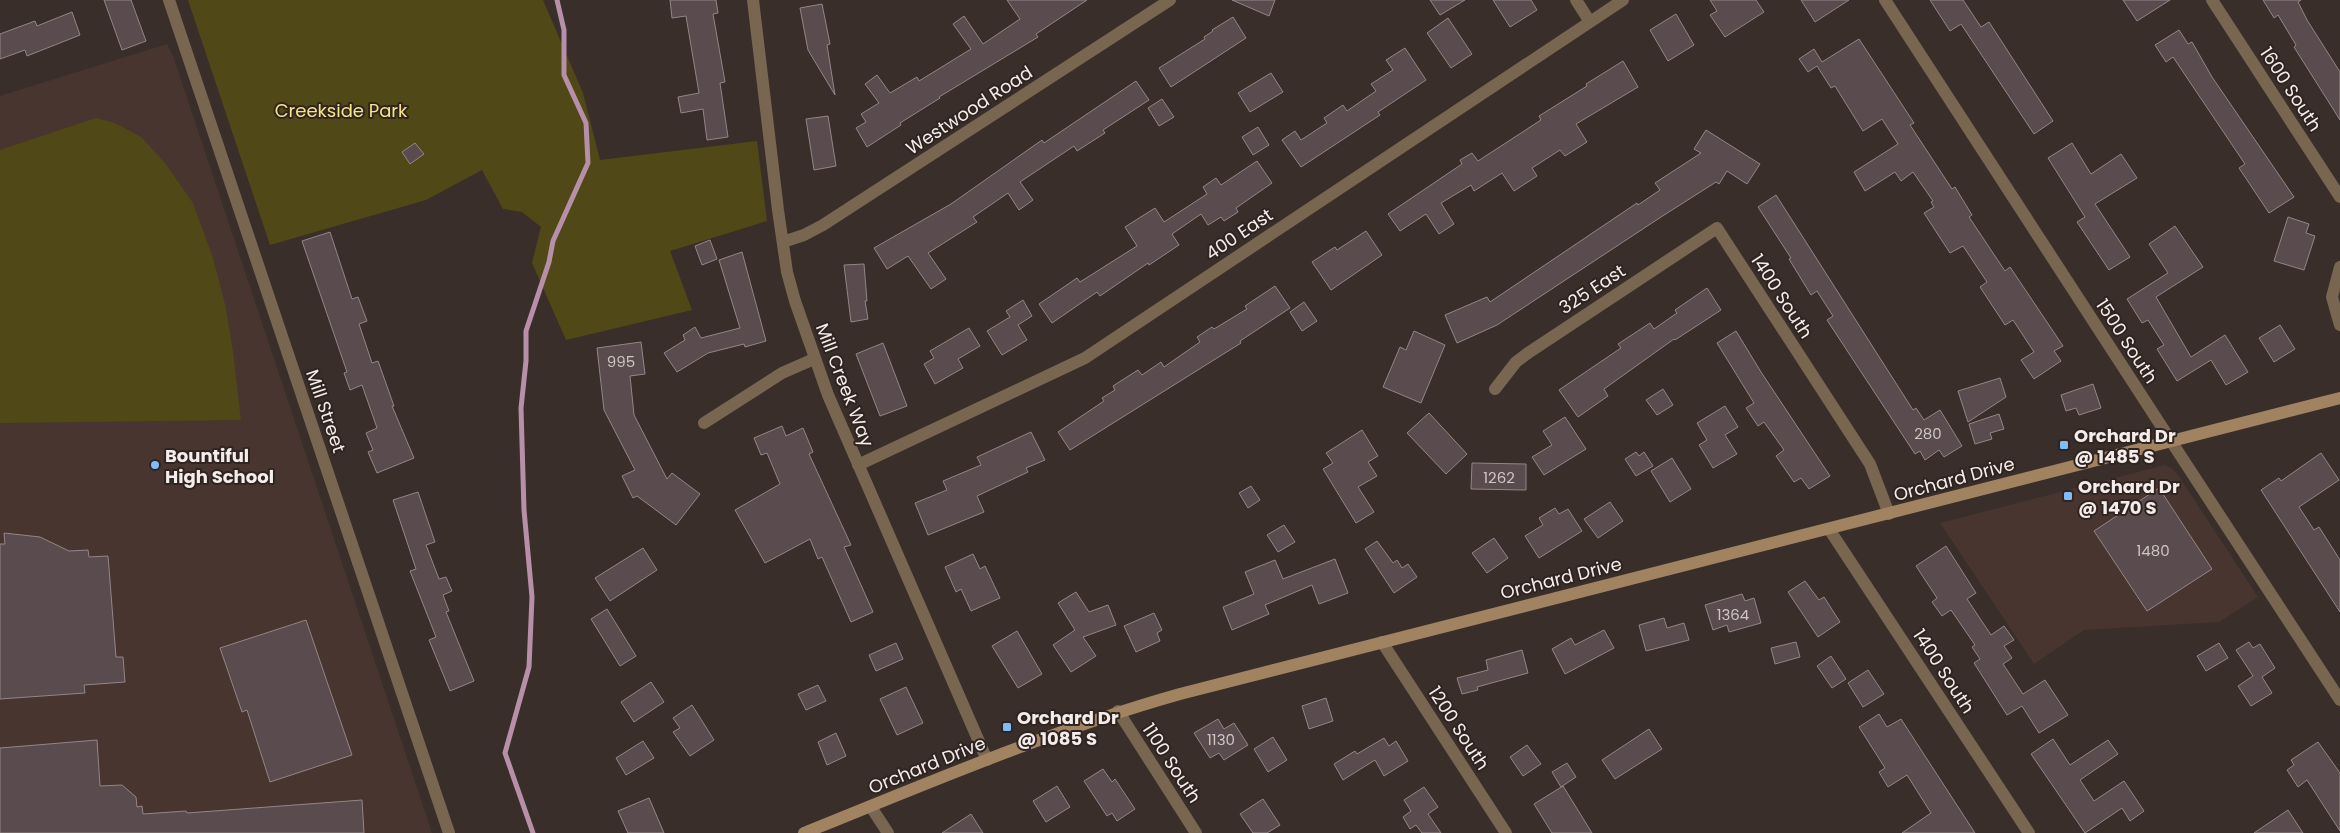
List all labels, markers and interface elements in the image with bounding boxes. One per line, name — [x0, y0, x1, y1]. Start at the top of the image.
street label: 1600 South — [2254, 42, 2328, 136]
street label: Westwood Road — [901, 60, 1037, 160]
park label: Creekside Park — [275, 98, 408, 123]
street label: 400 East — [1200, 202, 1278, 266]
street label: 1400 South — [1745, 249, 1819, 343]
street label: 325 East — [1554, 258, 1630, 320]
street label: 1500 South — [2090, 294, 2164, 388]
street label: Mill Creek Way — [810, 320, 880, 450]
house number: 995 — [607, 351, 635, 372]
street label: Mill Street — [300, 366, 352, 456]
house number: 280 — [1914, 423, 1942, 444]
place label: Orchard Dr @ 1485 S — [2074, 423, 2176, 469]
marker: Orchard Dr @ 1485 S — [2058, 439, 2070, 451]
place label: Bountiful High School — [165, 443, 274, 489]
street label: Orchard Drive — [1891, 451, 2017, 507]
marker: Bountiful High School — [149, 459, 161, 471]
house number: 1262 — [1483, 467, 1515, 488]
place label: Orchard Dr @ 1470 S — [2078, 474, 2180, 520]
marker: Orchard Dr @ 1470 S — [2062, 490, 2074, 502]
house number: 1480 — [2136, 540, 2170, 561]
street label: Orchard Drive — [1498, 551, 1624, 605]
house number: 1364 — [1717, 604, 1749, 625]
street label: 1400 South — [1907, 624, 1981, 718]
street label: 1200 South — [1423, 681, 1495, 775]
place label: Orchard Dr @ 1085 S — [1017, 705, 1119, 751]
street label: 1100 South — [1137, 718, 1207, 808]
marker: Orchard Dr @ 1085 S — [1001, 721, 1013, 733]
house number: 1130 — [1207, 729, 1235, 750]
street label: Orchard Drive — [865, 730, 989, 800]

